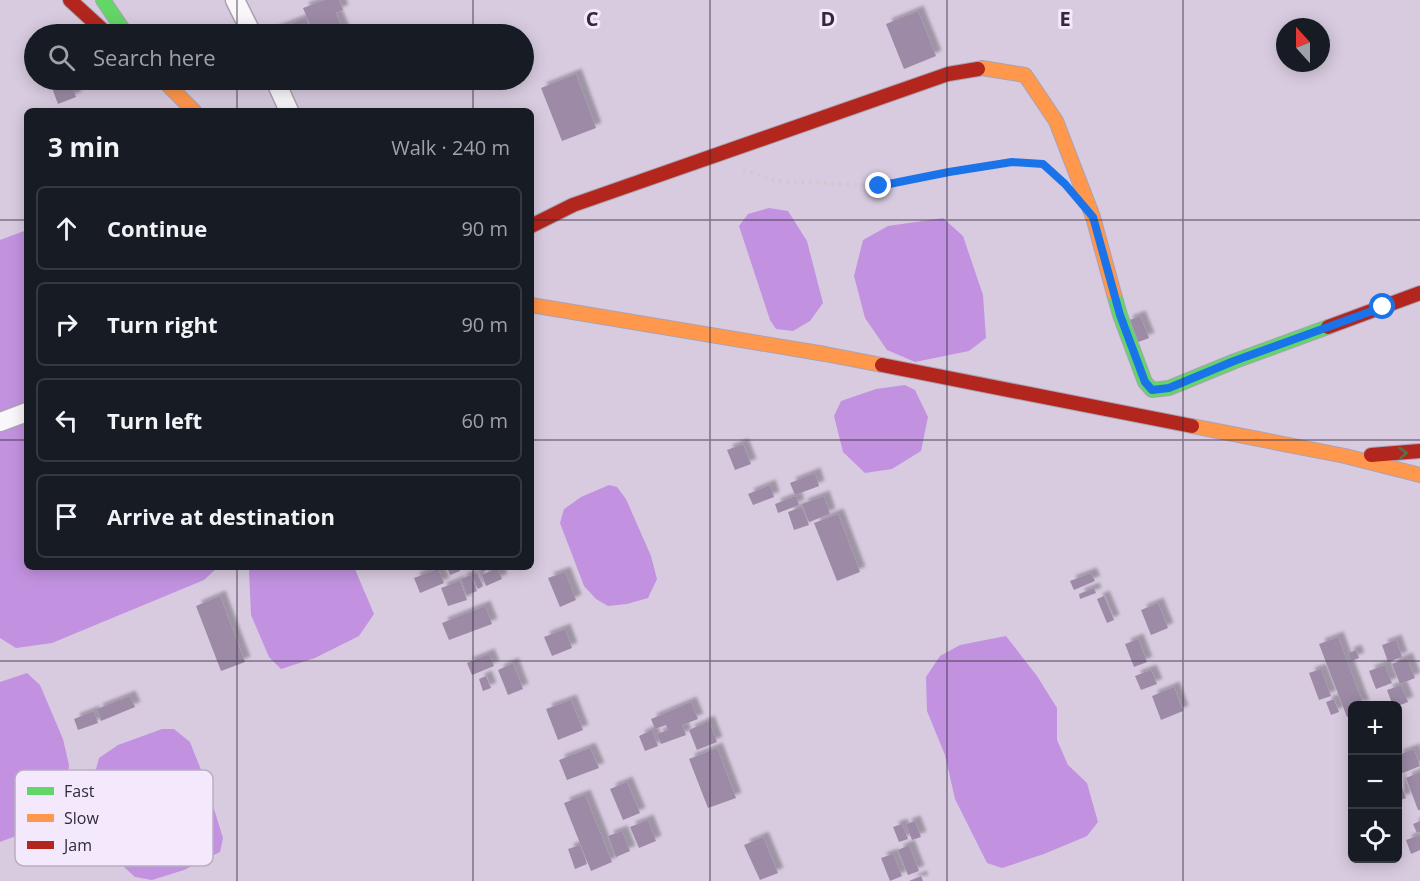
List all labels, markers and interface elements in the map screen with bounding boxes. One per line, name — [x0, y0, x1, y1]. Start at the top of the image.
text: C — [586, 5, 599, 32]
text: D — [821, 5, 835, 32]
text: E — [1059, 5, 1071, 32]
north arrow — [1276, 18, 1330, 72]
search box — [24, 24, 534, 90]
icon: search — [45, 41, 78, 74]
text: Search here — [93, 42, 216, 72]
text: 3 min — [48, 129, 120, 165]
text: Walk · 240 m — [391, 134, 510, 161]
route end — [865, 172, 891, 198]
icon: ahead — [50, 212, 83, 245]
text: Continue — [107, 213, 207, 243]
text: 90 m — [461, 215, 508, 242]
route start — [1369, 293, 1395, 319]
icon: right — [50, 308, 83, 341]
text: Turn right — [107, 309, 218, 339]
text: 90 m — [461, 311, 508, 338]
icon: left — [50, 404, 83, 437]
text: Turn left — [107, 405, 202, 435]
text: 60 m — [461, 407, 508, 434]
one-way arrow — [1399, 446, 1408, 459]
icon: arrive — [50, 500, 83, 533]
text: Arrive at destination — [107, 501, 335, 531]
map controls — [1348, 701, 1402, 863]
button: + — [1348, 701, 1402, 755]
button: − — [1348, 755, 1402, 809]
legend — [15, 770, 213, 866]
text: Fast — [64, 780, 95, 802]
text: Slow — [64, 807, 99, 829]
button: locate — [1348, 809, 1402, 863]
text: Jam — [62, 834, 92, 856]

